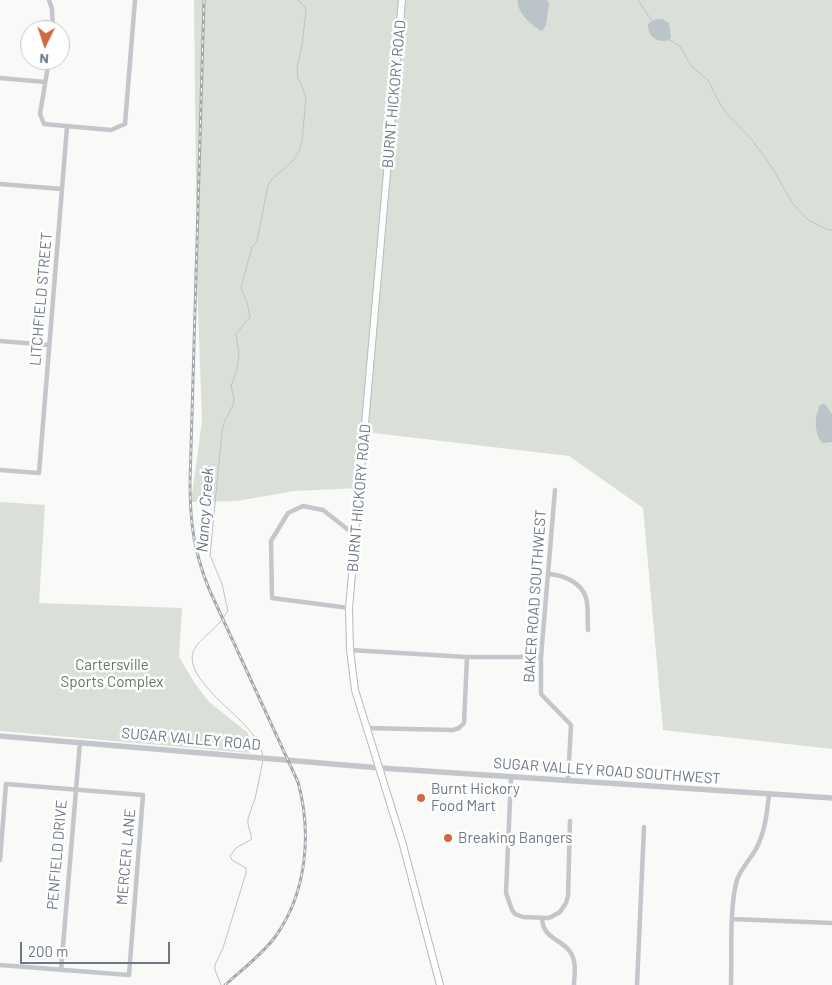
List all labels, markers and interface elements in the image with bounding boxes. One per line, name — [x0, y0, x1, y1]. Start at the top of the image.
street label: BURNT HICKORY ROAD — [379, 19, 409, 169]
north arrow — [20, 20, 70, 70]
text: N — [39, 51, 49, 68]
street label: LITCHFIELD STREET — [26, 231, 56, 367]
street label: BURNT HICKORY ROAD — [344, 423, 374, 573]
water label: Nancy Creek — [192, 467, 218, 553]
street label: BAKER ROAD SOUTHWEST — [520, 509, 550, 683]
park label: Cartersville Sports Complex — [61, 656, 163, 691]
street label: SUGAR VALLEY ROAD — [121, 724, 261, 754]
street label: SUGAR VALLEY ROAD SOUTHWEST — [493, 754, 721, 788]
place label: Burnt Hickory Food Mart — [431, 780, 520, 815]
marker: Burnt Hickory Food Mart — [415, 792, 427, 804]
street label: PENFIELD DRIVE — [43, 799, 71, 911]
street label: MERCER LANE — [113, 808, 139, 906]
place label: Breaking Bangers — [458, 829, 573, 847]
marker: Breaking Bangers — [442, 832, 454, 844]
scale bar — [22, 932, 172, 964]
text: 200 m — [28, 942, 68, 960]

